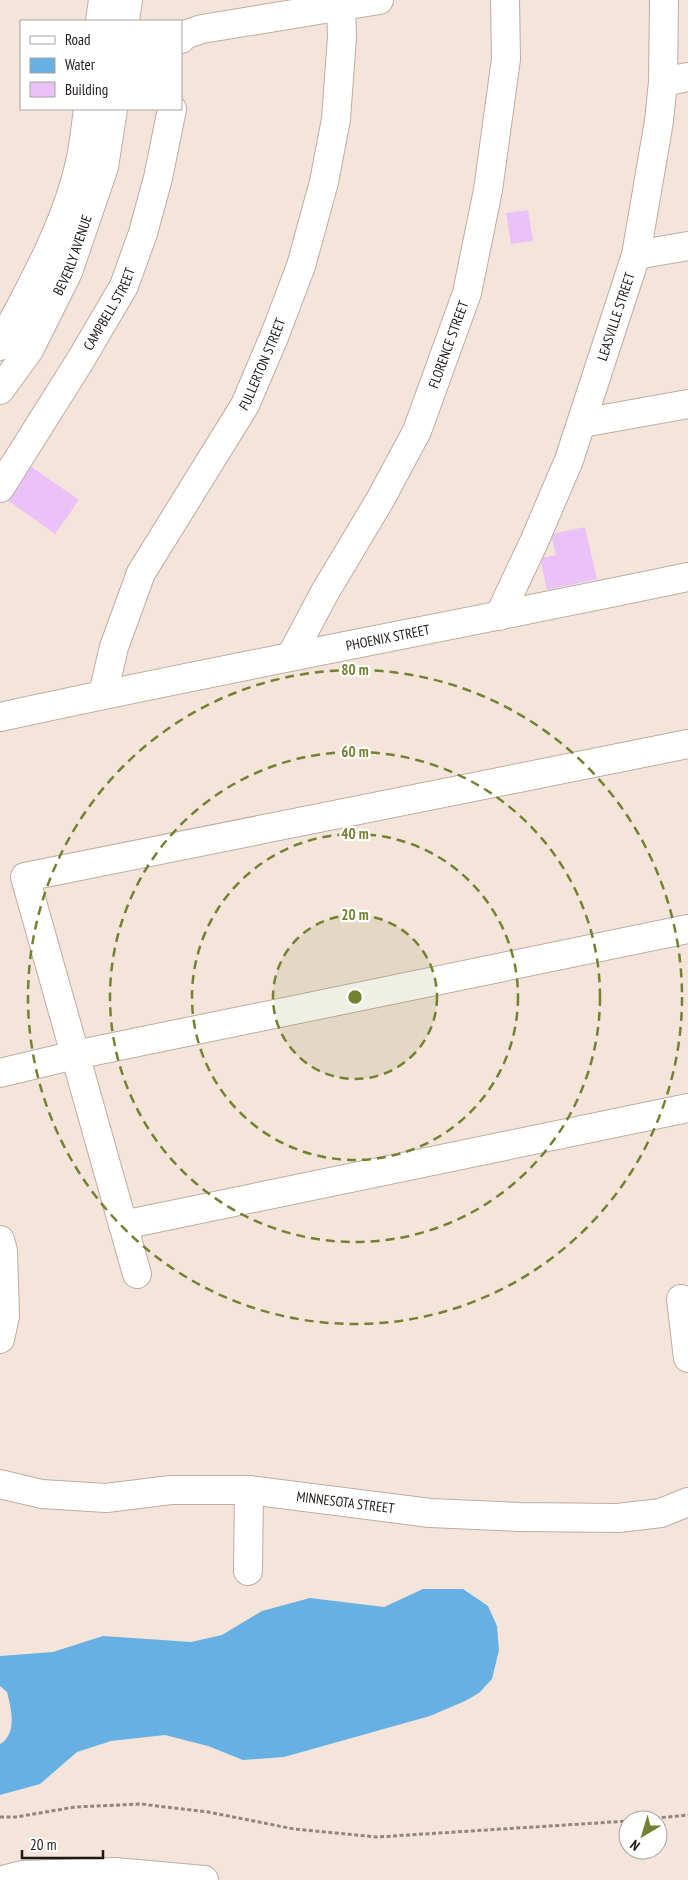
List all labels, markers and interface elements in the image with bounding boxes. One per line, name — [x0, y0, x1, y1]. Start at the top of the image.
legend — [20, 20, 182, 110]
text: Road — [65, 30, 91, 49]
text: Water — [65, 55, 96, 74]
text: Building — [65, 80, 108, 99]
street label: BEVERLY AVENUE — [49, 213, 96, 298]
street label: CAMPBELL STREET — [79, 264, 139, 354]
street label: LEASVILLE STREET — [593, 269, 639, 363]
street label: FLORENCE STREET — [424, 298, 473, 391]
street label: FULLERTON STREET — [235, 315, 290, 414]
street label: PHOENIX STREET — [344, 620, 432, 655]
text: 80 m — [341, 660, 369, 679]
text: 60 m — [341, 742, 369, 761]
text: 40 m — [341, 824, 369, 843]
text: 20 m — [341, 905, 369, 924]
centre of rings — [346, 988, 364, 1006]
street label: MINNESOTA STREET — [295, 1487, 396, 1517]
north arrow — [618, 1810, 668, 1860]
scale bar — [22, 1828, 104, 1860]
text: 20 m — [30, 1835, 56, 1854]
text: N — [626, 1836, 644, 1855]

